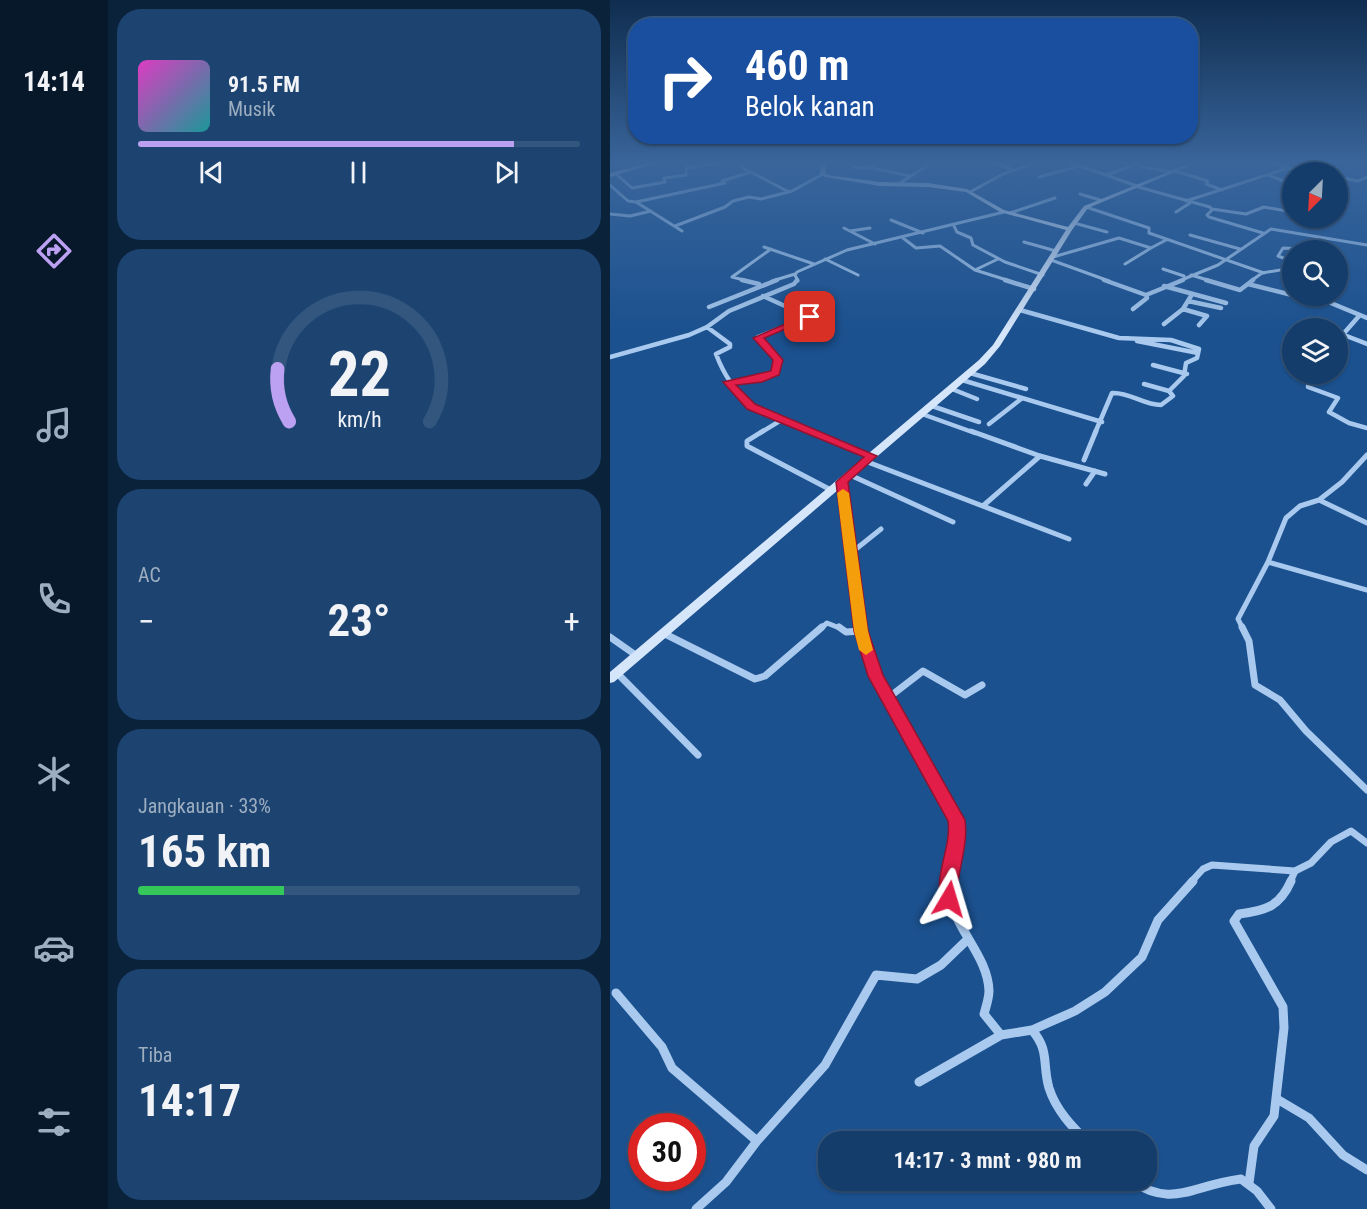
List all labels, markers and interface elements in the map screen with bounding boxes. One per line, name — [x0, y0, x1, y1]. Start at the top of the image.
text: 460 m — [745, 41, 850, 90]
icon: right — [646, 42, 724, 120]
text: 14:14 — [23, 66, 85, 98]
text: 91.5 FM — [228, 72, 300, 97]
text: Belok kanan — [745, 91, 875, 123]
text: Musik — [228, 97, 276, 121]
icon: previous — [195, 156, 228, 189]
icon: pause — [342, 156, 375, 189]
icon: next — [490, 156, 523, 189]
north arrow — [1282, 162, 1348, 228]
map controls — [1282, 162, 1348, 384]
icon: directions — [33, 230, 75, 272]
button: search — [1282, 240, 1348, 306]
pin — [784, 291, 835, 342]
icon: arrive — [793, 300, 826, 333]
button: layers — [1282, 318, 1348, 384]
text: 22 — [327, 338, 391, 411]
icon: music — [33, 404, 75, 446]
text: km/h — [337, 407, 381, 432]
text: AC — [138, 563, 161, 587]
icon: phone — [33, 578, 75, 620]
text: 23° — [328, 594, 391, 647]
text: − — [138, 602, 155, 641]
text: + — [564, 602, 580, 641]
icon: climate — [33, 753, 75, 795]
text: Jangkauan · 33% — [138, 794, 271, 818]
text: 165 km — [138, 825, 271, 878]
position arrow — [917, 867, 981, 931]
icon: car — [33, 927, 75, 969]
text: Tiba — [138, 1043, 172, 1067]
text: 14:17 — [138, 1074, 241, 1127]
icon: filters — [33, 1101, 75, 1143]
speed limit sign: 30 — [628, 1113, 706, 1191]
text: 14:17 · 3 mnt · 980 m — [893, 1148, 1082, 1173]

